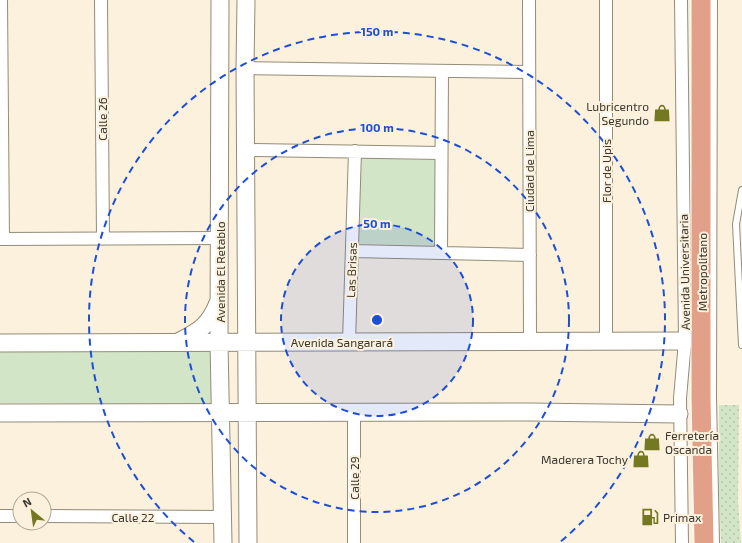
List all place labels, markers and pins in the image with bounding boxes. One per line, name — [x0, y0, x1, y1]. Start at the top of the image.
place label: Lubricentro Segundo — [586, 99, 649, 127]
shop icon: Lubricentro Segundo — [652, 103, 672, 123]
centre of rings — [370, 313, 384, 327]
place label: Ferretería Oscanda — [665, 428, 719, 456]
shop icon: Ferretería Oscanda — [642, 432, 662, 452]
shop icon: Maderera Tochy — [631, 449, 651, 469]
place label: Maderera Tochy — [541, 452, 629, 466]
fuel station icon: Primax — [640, 507, 660, 527]
place label: Primax — [663, 510, 702, 524]

